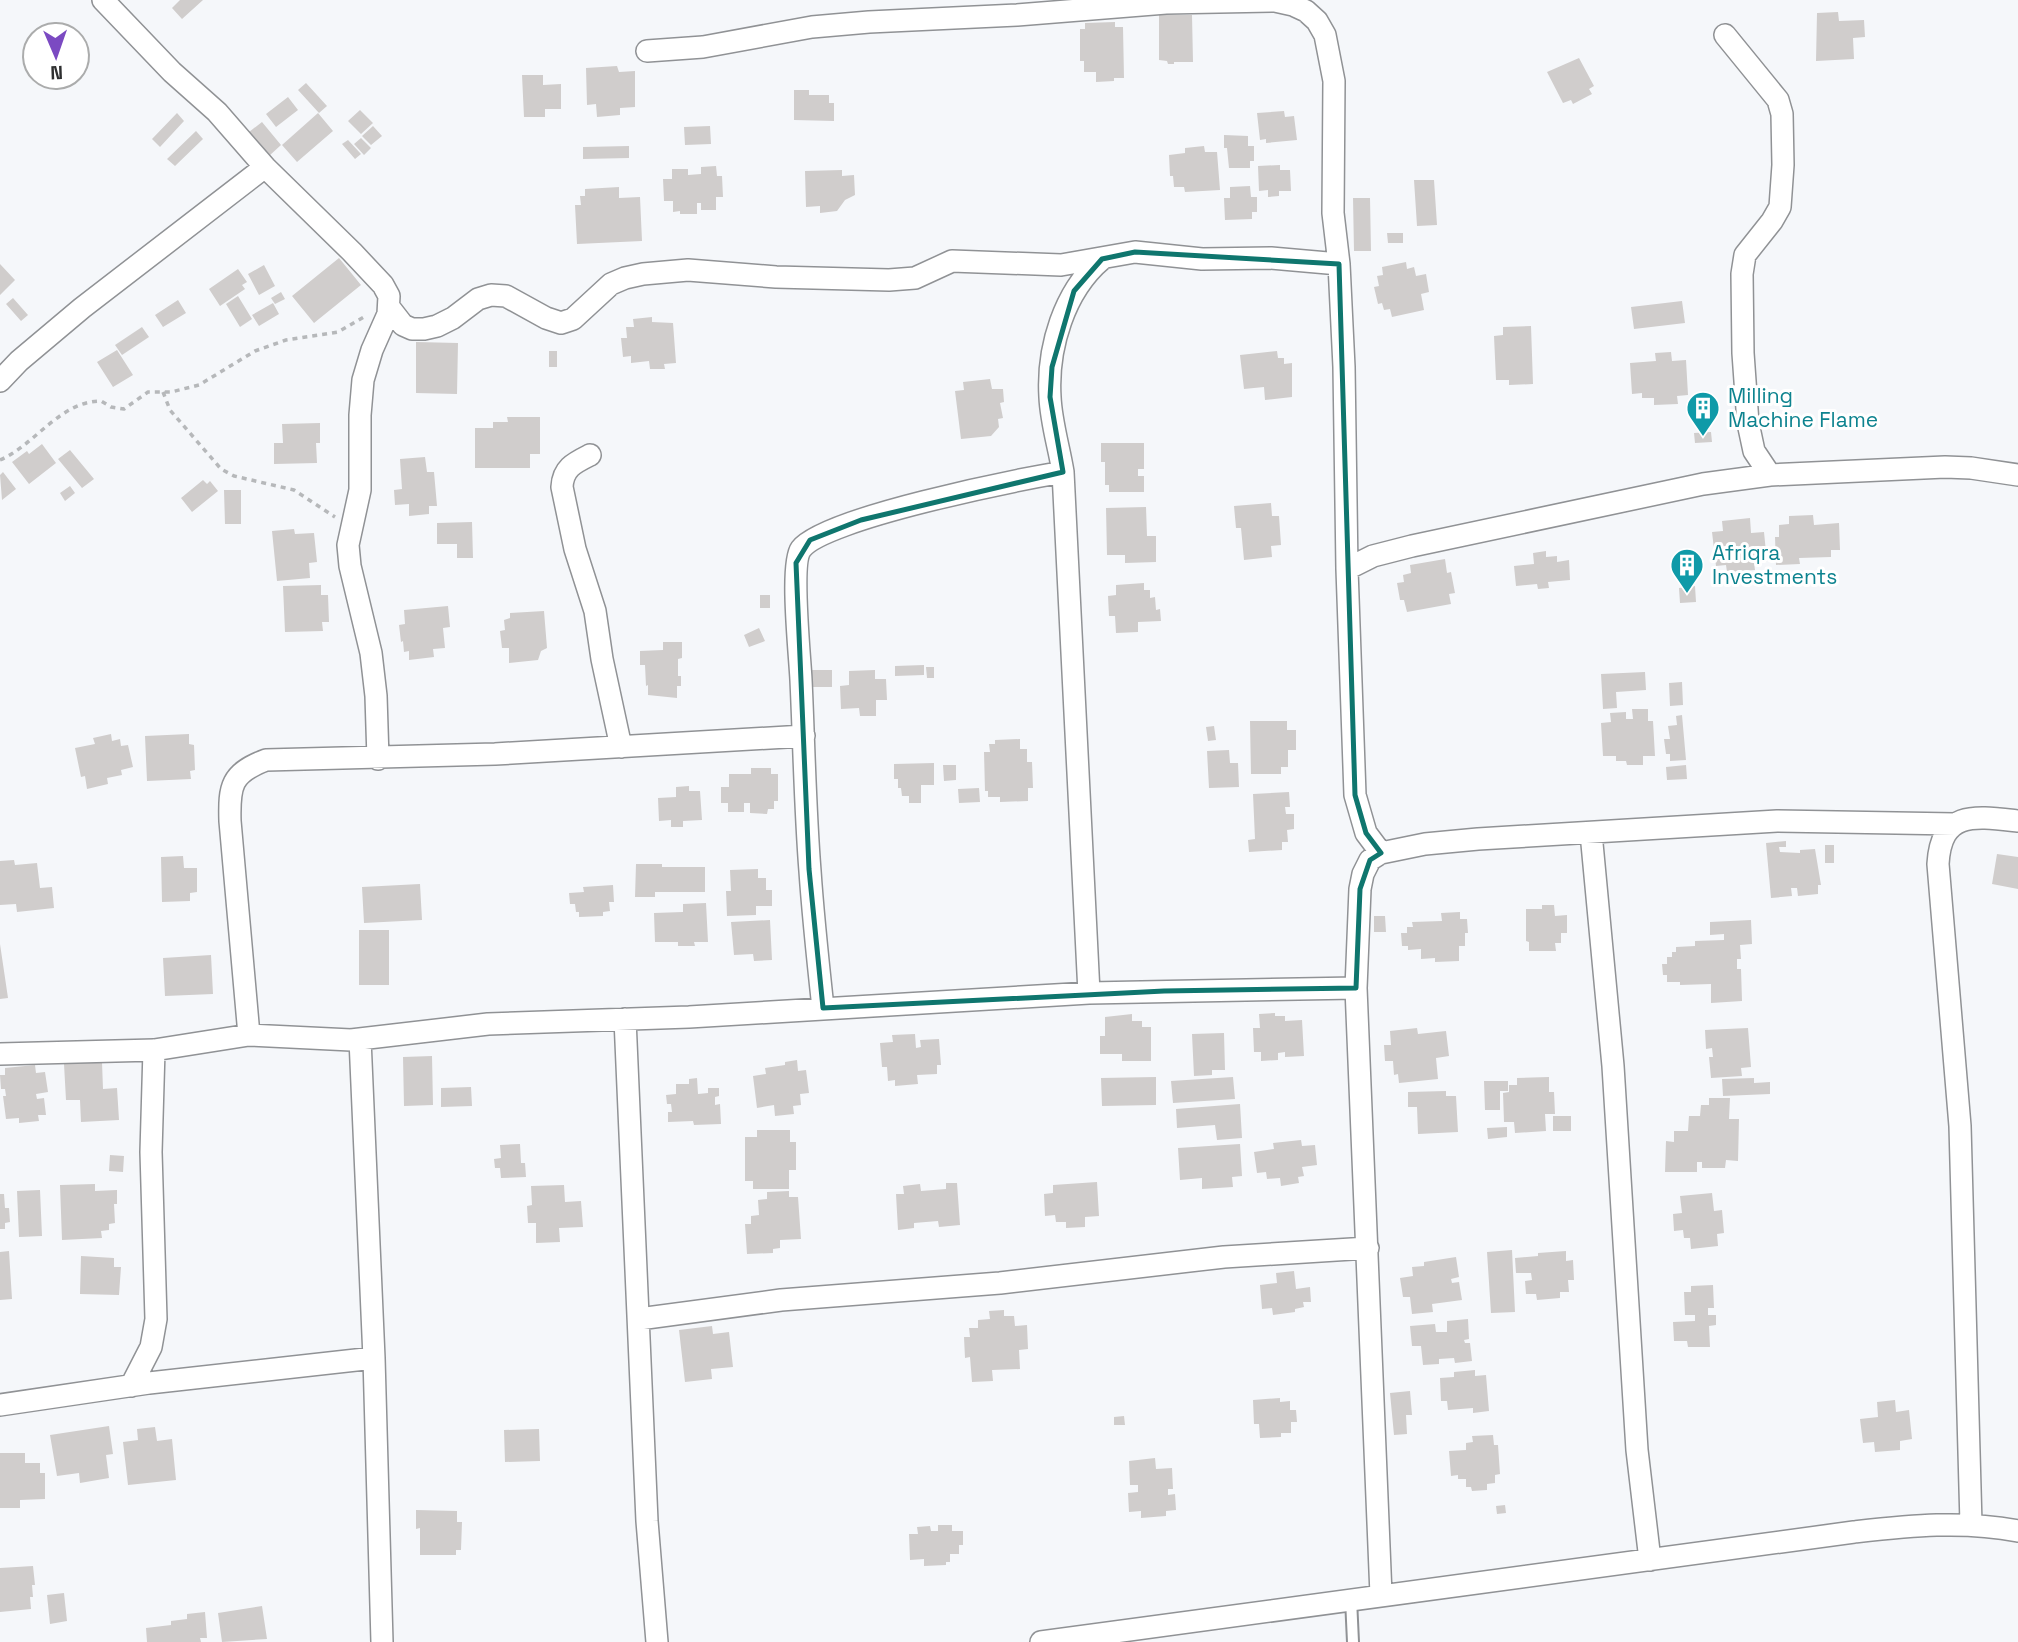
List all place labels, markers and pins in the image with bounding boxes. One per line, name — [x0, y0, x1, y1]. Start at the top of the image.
place label: Milling Machine Flame — [1728, 382, 1878, 433]
building icon: Milling Machine Flame — [1684, 389, 1722, 438]
place label: Afriqra Investments — [1712, 539, 1837, 590]
building icon: Afriqra Investments — [1668, 546, 1706, 595]

